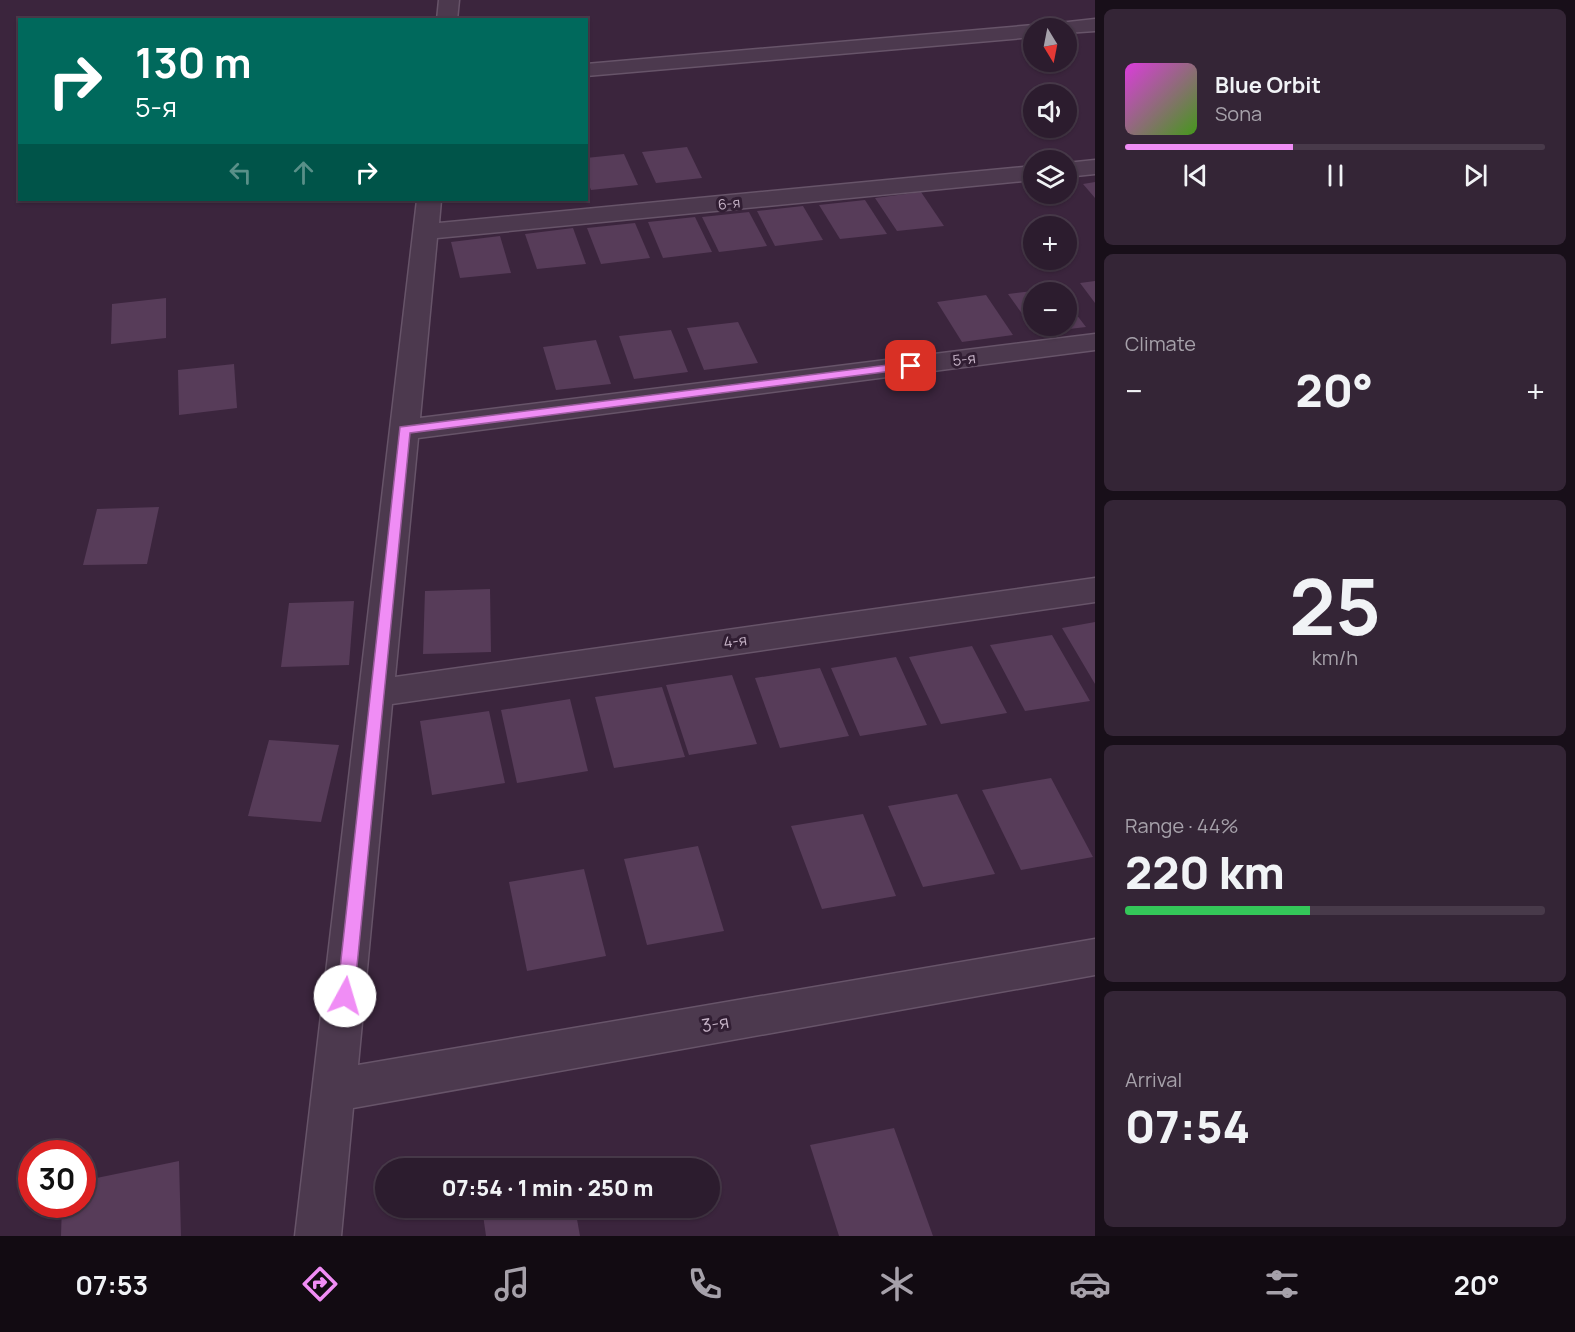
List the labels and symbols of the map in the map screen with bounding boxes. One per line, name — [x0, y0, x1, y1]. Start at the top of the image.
north arrow — [1023, 18, 1077, 72]
street label: 6-я — [717, 192, 741, 214]
pin — [885, 340, 936, 391]
street label: 5-я — [951, 347, 977, 371]
street label: 4-я — [722, 629, 748, 653]
position arrow — [313, 964, 377, 1028]
street label: 3-я — [699, 1009, 731, 1037]
speed limit sign: 30 — [18, 1140, 96, 1218]

